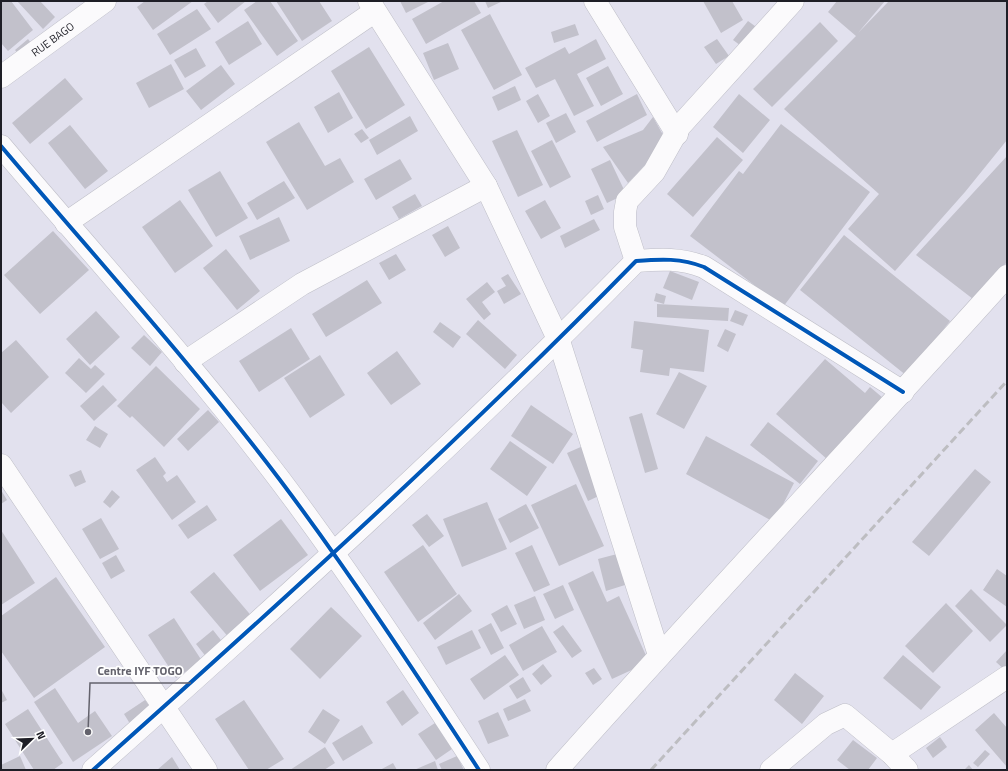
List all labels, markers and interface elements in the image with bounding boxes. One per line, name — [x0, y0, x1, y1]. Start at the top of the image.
street label: RUE BAGO — [28, 18, 77, 60]
callout: Centre IYF TOGO — [90, 659, 191, 683]
text: Centre IYF TOGO — [97, 661, 183, 680]
north arrow — [12, 719, 52, 759]
text: N — [32, 728, 50, 742]

